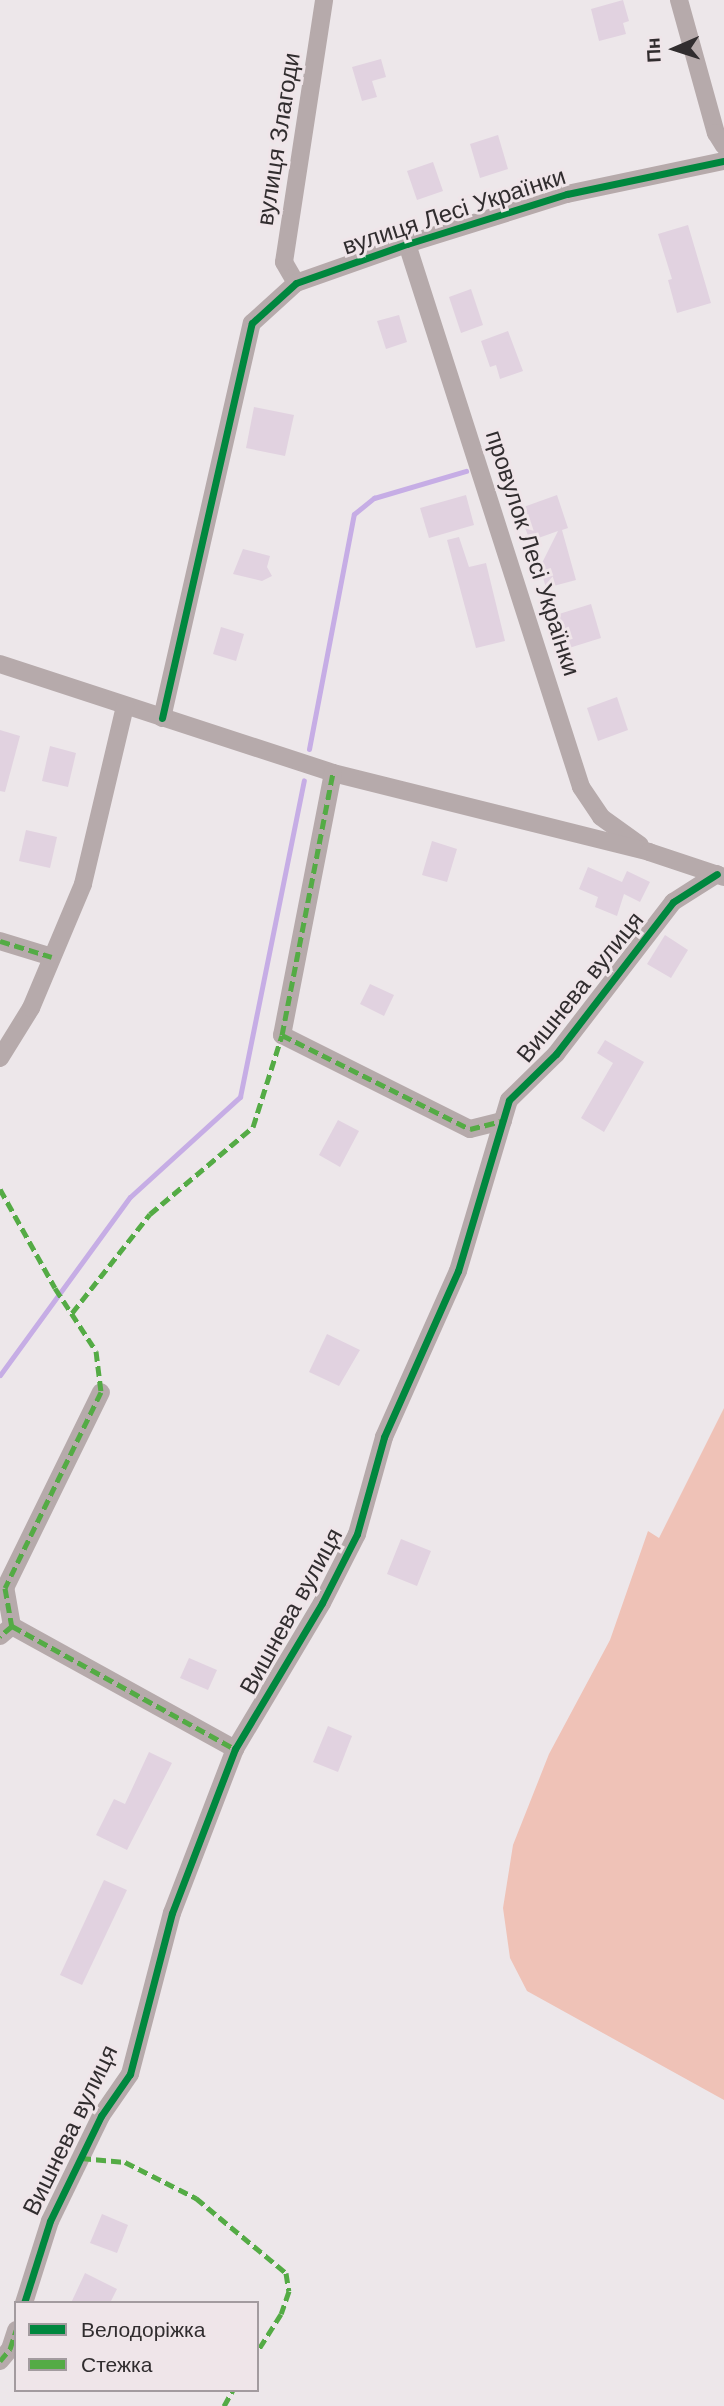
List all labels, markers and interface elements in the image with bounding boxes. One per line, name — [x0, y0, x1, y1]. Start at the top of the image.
north arrow — [640, 14, 710, 84]
text: Пн — [642, 37, 665, 63]
street label: вулиця Злагоди — [250, 50, 306, 228]
street label: вулиця Лесі Українки — [339, 161, 569, 261]
street label: провулок Лесі Українки — [480, 427, 586, 679]
street label: Вишнева вулиця — [510, 906, 650, 1068]
street label: Вишнева вулиця — [233, 1523, 349, 1699]
street label: Вишнева вулиця — [16, 2040, 124, 2220]
legend — [14, 2301, 259, 2392]
text: Велодоріжка — [81, 2318, 205, 2341]
text: Стежка — [81, 2353, 152, 2376]

